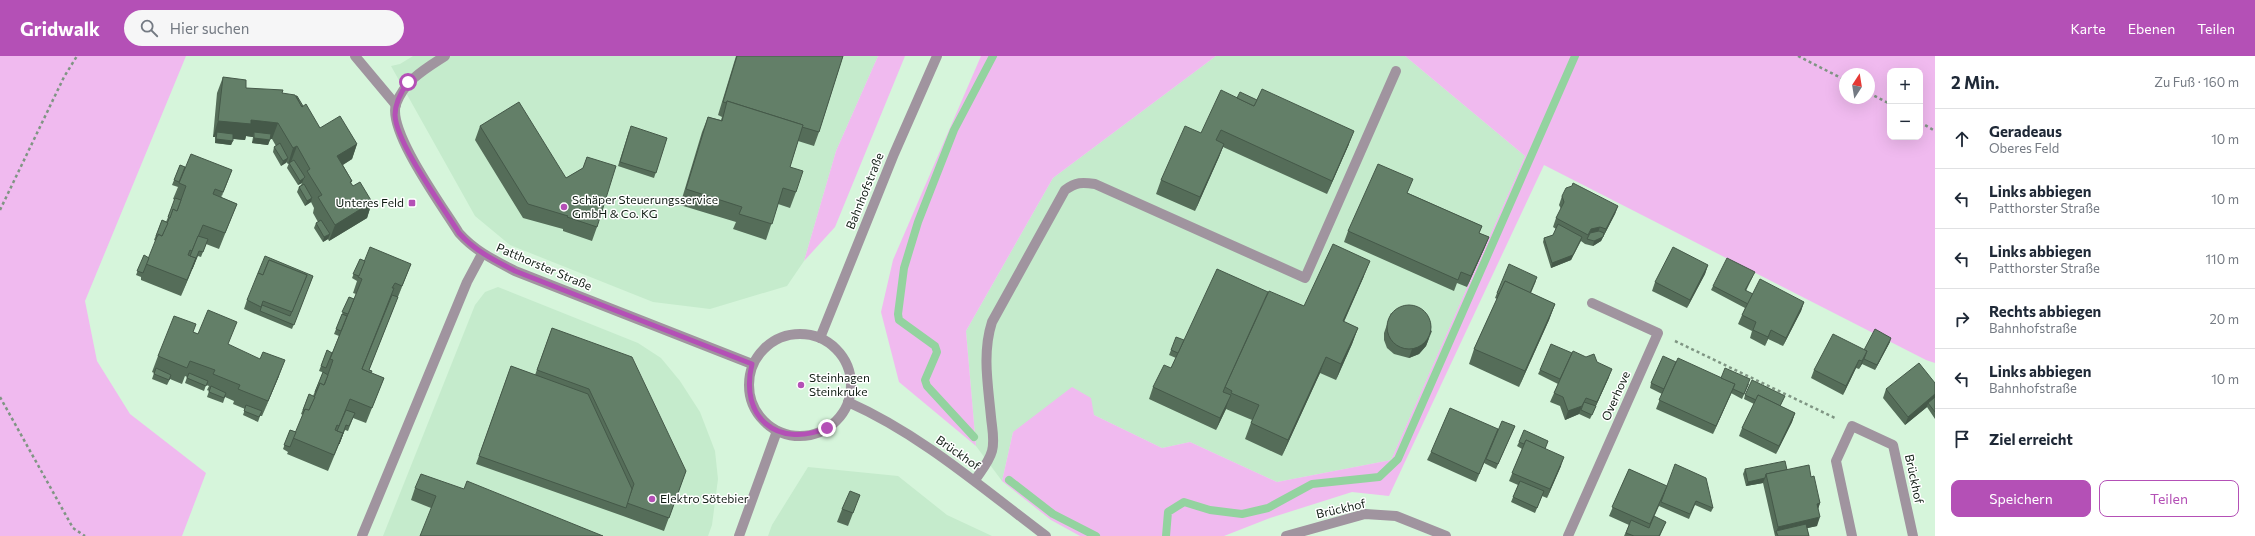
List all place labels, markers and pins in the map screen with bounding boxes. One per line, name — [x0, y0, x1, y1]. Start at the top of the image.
place label: Schäper Steuerungsservice GmbH & Co. KG — [572, 192, 718, 220]
place label: Unteres Feld — [336, 195, 404, 209]
marker: Unteres Feld — [407, 198, 417, 208]
marker: Schäper Steuerungsservice GmbH & Co. KG — [559, 202, 569, 212]
place label: Steinhagen Steinkruke — [809, 370, 870, 398]
marker: Steinhagen Steinkruke — [796, 380, 806, 390]
place label: Elektro Sötebier — [660, 491, 749, 505]
marker: Elektro Sötebier — [647, 494, 657, 504]

